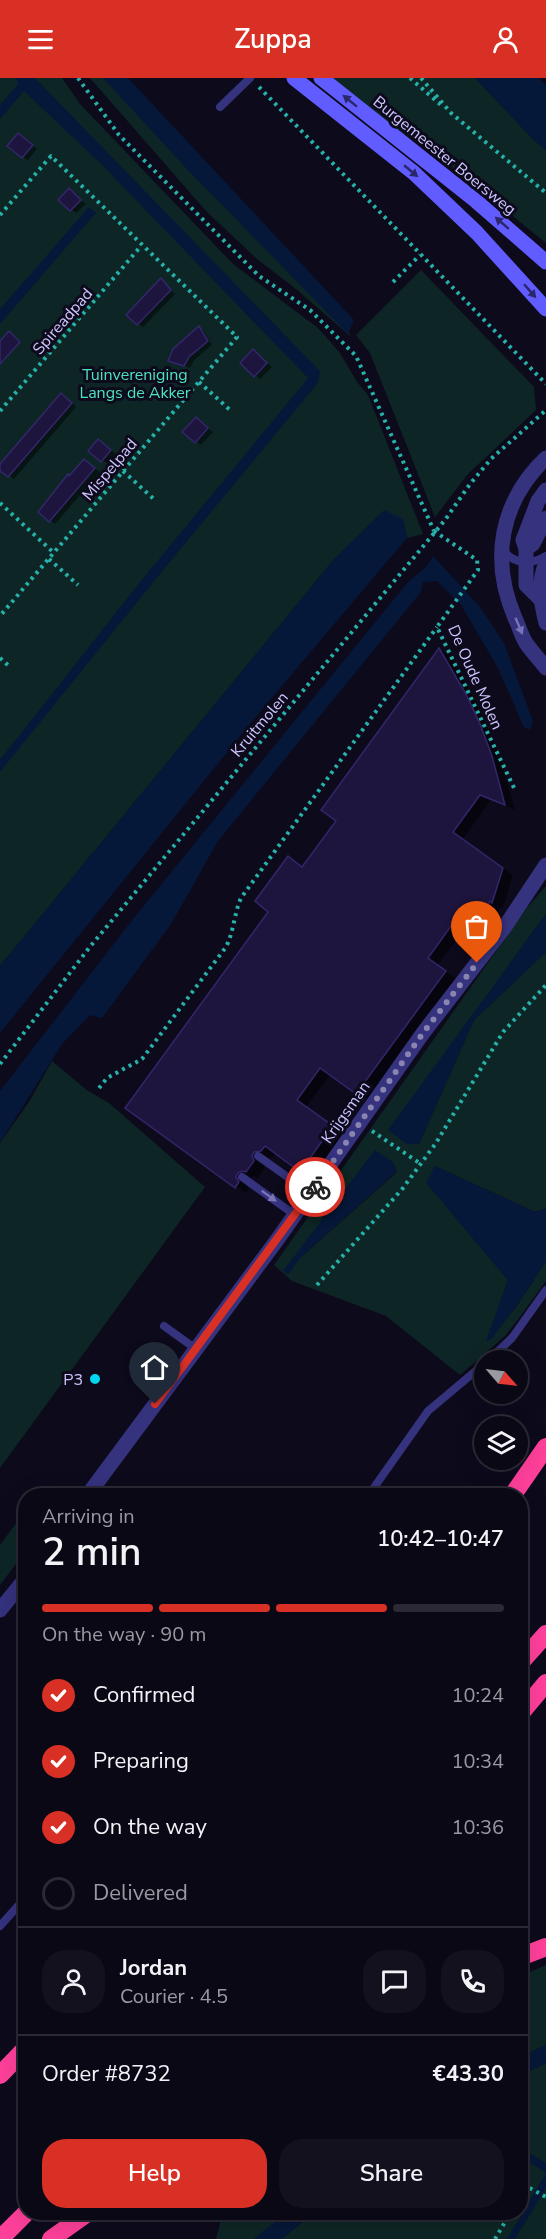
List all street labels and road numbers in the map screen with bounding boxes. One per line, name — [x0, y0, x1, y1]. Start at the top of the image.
street label: Burgemeester Boersweg — [368, 91, 521, 220]
street label: Spireadpad — [28, 284, 98, 360]
street label: Mispelpad — [77, 434, 142, 505]
street label: De Oude Molen — [442, 622, 508, 733]
street label: Kruitmolen — [226, 687, 294, 762]
street label: Krijgsman — [316, 1077, 375, 1148]

